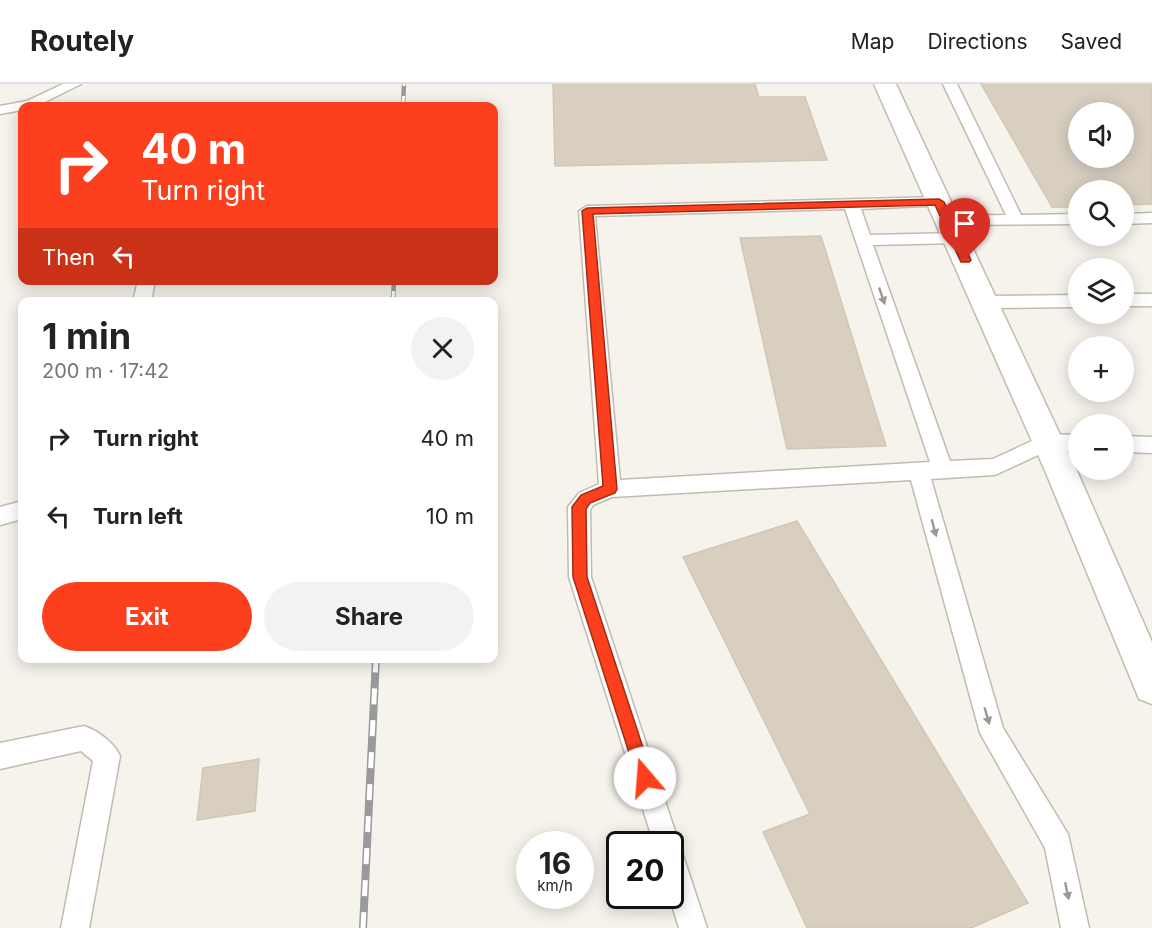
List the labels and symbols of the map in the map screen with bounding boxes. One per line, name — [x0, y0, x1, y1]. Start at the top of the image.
pin — [939, 198, 990, 260]
one-way arrow — [877, 287, 887, 305]
one-way arrow — [930, 519, 939, 537]
one-way arrow — [983, 707, 992, 725]
position arrow — [613, 746, 677, 810]
speed limit sign: 20 — [606, 831, 684, 909]
one-way arrow — [1063, 882, 1072, 901]

